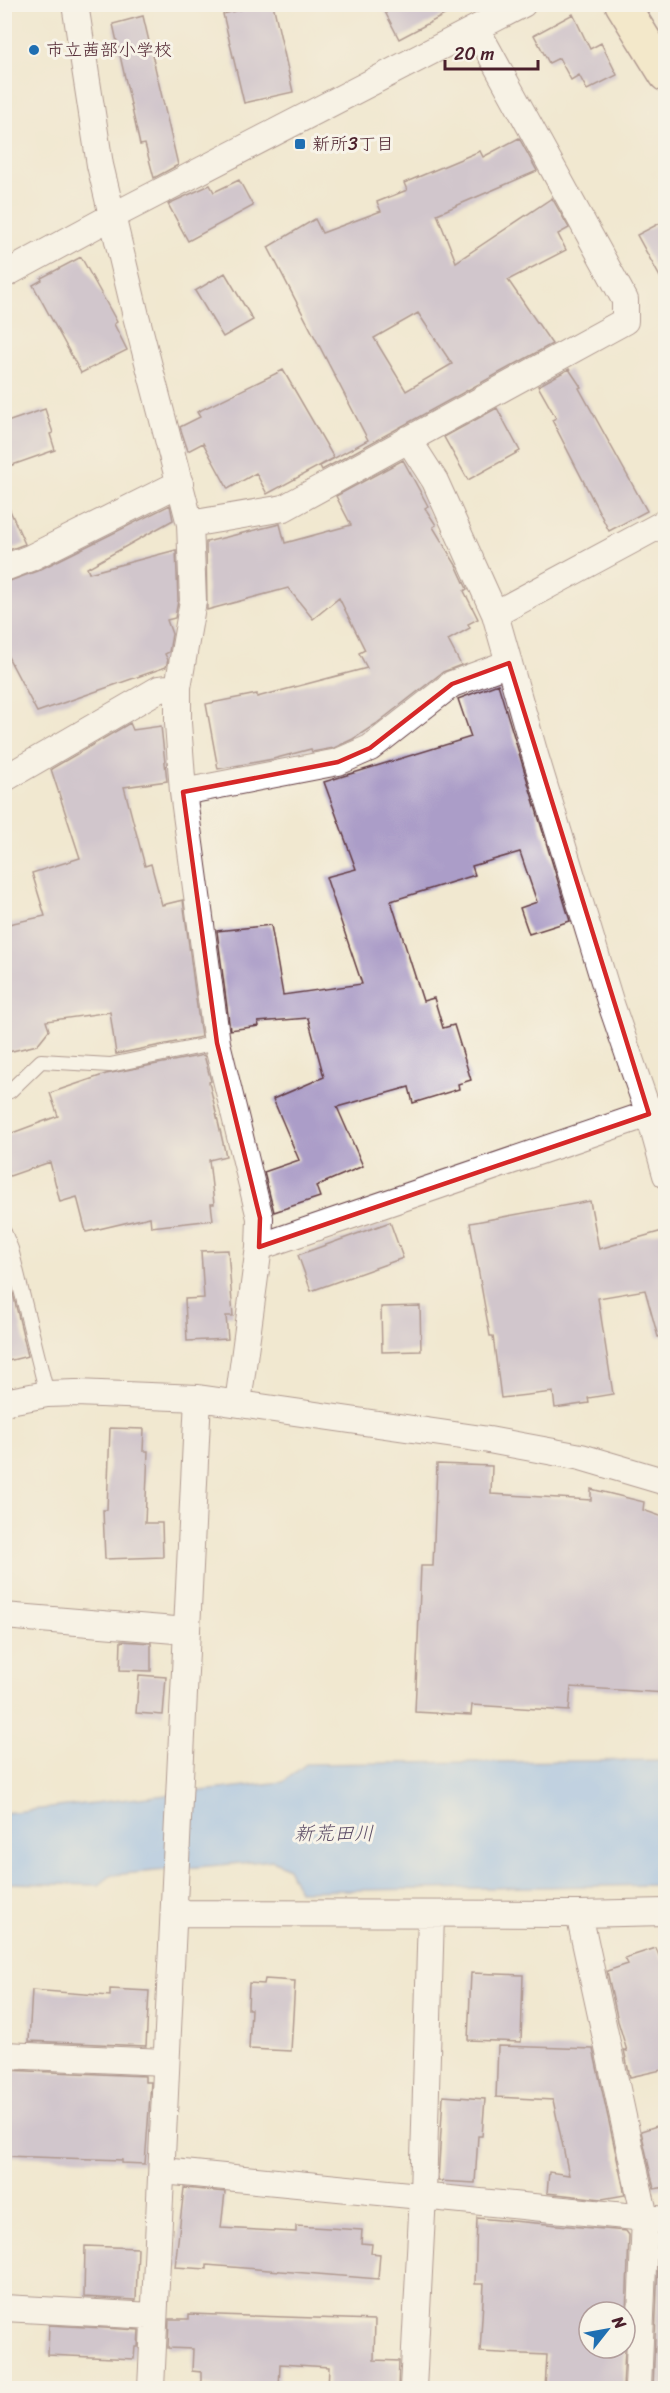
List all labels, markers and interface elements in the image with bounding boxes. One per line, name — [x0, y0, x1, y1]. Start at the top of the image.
scale bar — [445, 33, 538, 71]
place label: 市立茜部小学校 — [46, 34, 172, 66]
text: 20 m — [454, 38, 494, 70]
marker: 市立茜部小学校 — [27, 43, 41, 57]
place label: 新所3丁目 — [312, 128, 394, 160]
marker: 新所3丁目 — [293, 137, 307, 151]
water label: 新荒田川 — [294, 1816, 374, 1851]
north arrow — [577, 2300, 637, 2360]
text: N — [604, 2309, 635, 2336]

